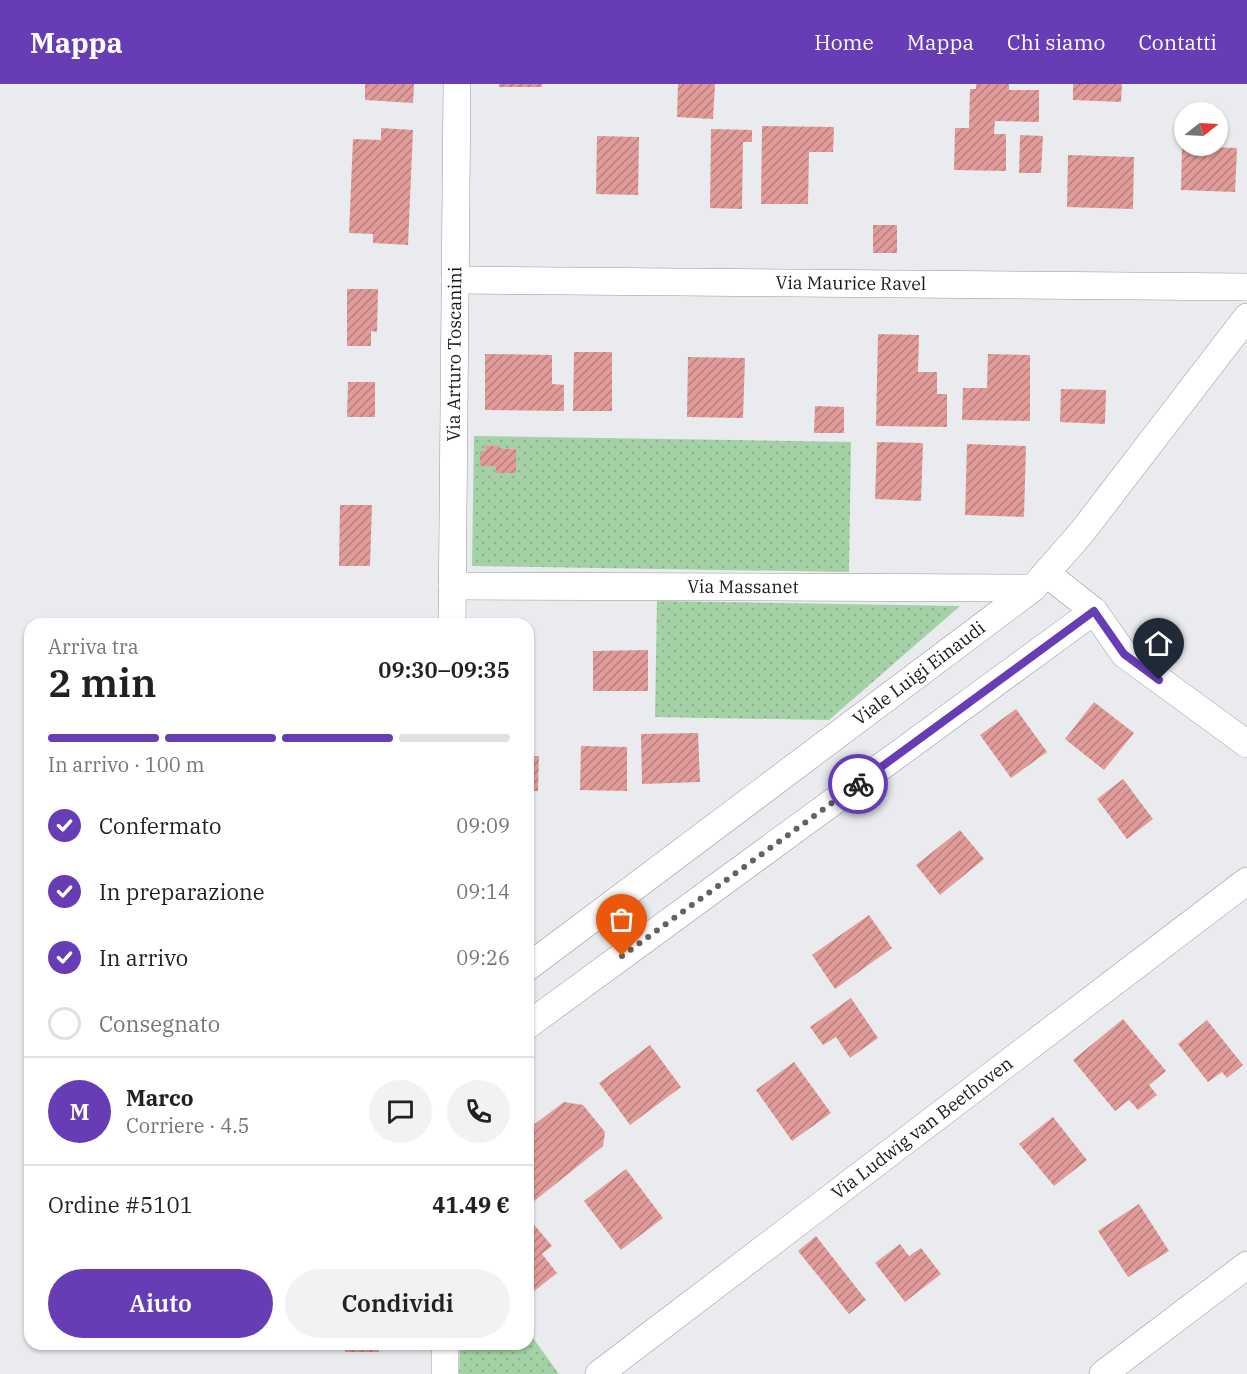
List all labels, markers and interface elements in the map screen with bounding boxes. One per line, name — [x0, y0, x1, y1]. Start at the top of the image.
text: Mappa — [30, 24, 123, 61]
text: Home — [814, 28, 874, 56]
text: Mappa — [907, 28, 974, 56]
text: Chi siamo — [1007, 28, 1105, 56]
text: Contatti — [1138, 28, 1217, 56]
north arrow — [1174, 102, 1228, 156]
map controls — [1174, 102, 1228, 156]
street label: Via Arturo Toscanini — [442, 266, 466, 442]
street label: Via Maurice Ravel — [776, 271, 926, 295]
street label: Via Massanet — [687, 575, 799, 598]
street label: Viale Luigi Einaudi — [848, 616, 990, 730]
pin — [1133, 618, 1184, 680]
icon: home — [1142, 627, 1175, 660]
text: Arriva tra — [48, 633, 139, 660]
text: 09:30–09:35 — [378, 655, 510, 684]
text: 2 min — [48, 657, 156, 708]
text: In arrivo · 100 m — [48, 751, 205, 778]
courier — [828, 754, 888, 814]
icon: bike — [842, 768, 875, 801]
icon: check — [48, 809, 81, 842]
text: Confermato — [99, 811, 221, 840]
text: 09:09 — [456, 812, 510, 839]
icon: check — [48, 875, 81, 908]
text: In preparazione — [99, 877, 265, 906]
text: 09:14 — [456, 878, 510, 905]
pin — [596, 894, 647, 956]
icon: bag — [605, 903, 638, 936]
icon: check — [48, 941, 81, 974]
text: In arrivo — [99, 943, 188, 972]
text: 09:26 — [456, 944, 510, 971]
text: Consegnato — [99, 1009, 220, 1038]
street label: Via Ludwig van Beethoven — [826, 1051, 1017, 1204]
button: chat — [369, 1080, 432, 1143]
button: phone — [447, 1080, 510, 1143]
text: Marco — [126, 1083, 194, 1112]
text: M — [70, 1097, 89, 1126]
text: Corriere · 4.5 — [126, 1112, 250, 1139]
text: Ordine #5101 — [48, 1190, 193, 1219]
text: 41.49 € — [432, 1190, 510, 1219]
button: Aiuto — [48, 1269, 273, 1338]
button: Condividi — [285, 1269, 510, 1338]

